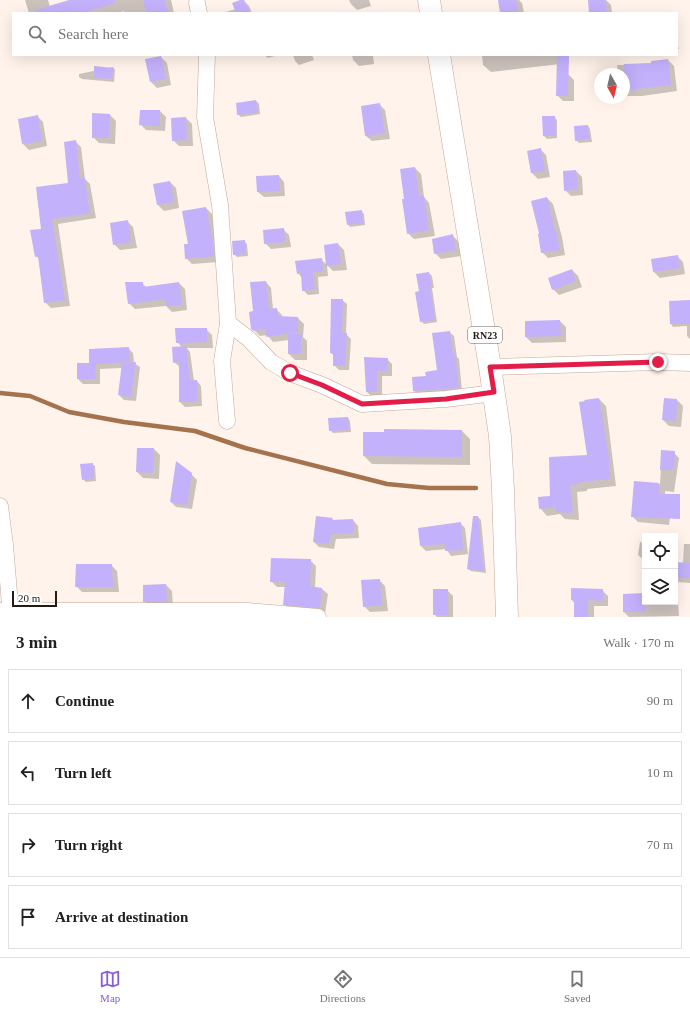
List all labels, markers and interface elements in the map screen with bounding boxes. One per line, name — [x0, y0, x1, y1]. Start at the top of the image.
search box — [12, 12, 678, 56]
icon: search — [26, 23, 48, 45]
text: Search here — [58, 26, 128, 42]
north arrow — [594, 68, 630, 104]
road number: RN23 — [468, 327, 502, 343]
route end — [649, 353, 667, 371]
route start — [281, 364, 299, 382]
map controls — [642, 533, 678, 605]
button: locate — [642, 533, 678, 569]
button: layers — [642, 569, 678, 605]
scale bar — [12, 589, 57, 608]
text: 20 m — [18, 592, 40, 604]
text: 3 min — [16, 633, 57, 652]
text: Walk · 170 m — [603, 635, 674, 650]
icon: ahead — [17, 690, 39, 712]
text: Continue — [55, 693, 114, 709]
text: 90 m — [647, 693, 673, 708]
icon: left — [17, 762, 39, 784]
text: Turn left — [55, 765, 112, 781]
text: 10 m — [647, 765, 673, 780]
icon: right — [17, 834, 39, 856]
text: Turn right — [55, 837, 122, 853]
text: 70 m — [647, 837, 673, 852]
icon: arrive — [17, 906, 39, 928]
text: Arrive at destination — [55, 909, 188, 925]
tab: Map — [99, 968, 121, 1004]
tab: Directions — [320, 968, 365, 1004]
tab: Saved — [564, 968, 591, 1004]

